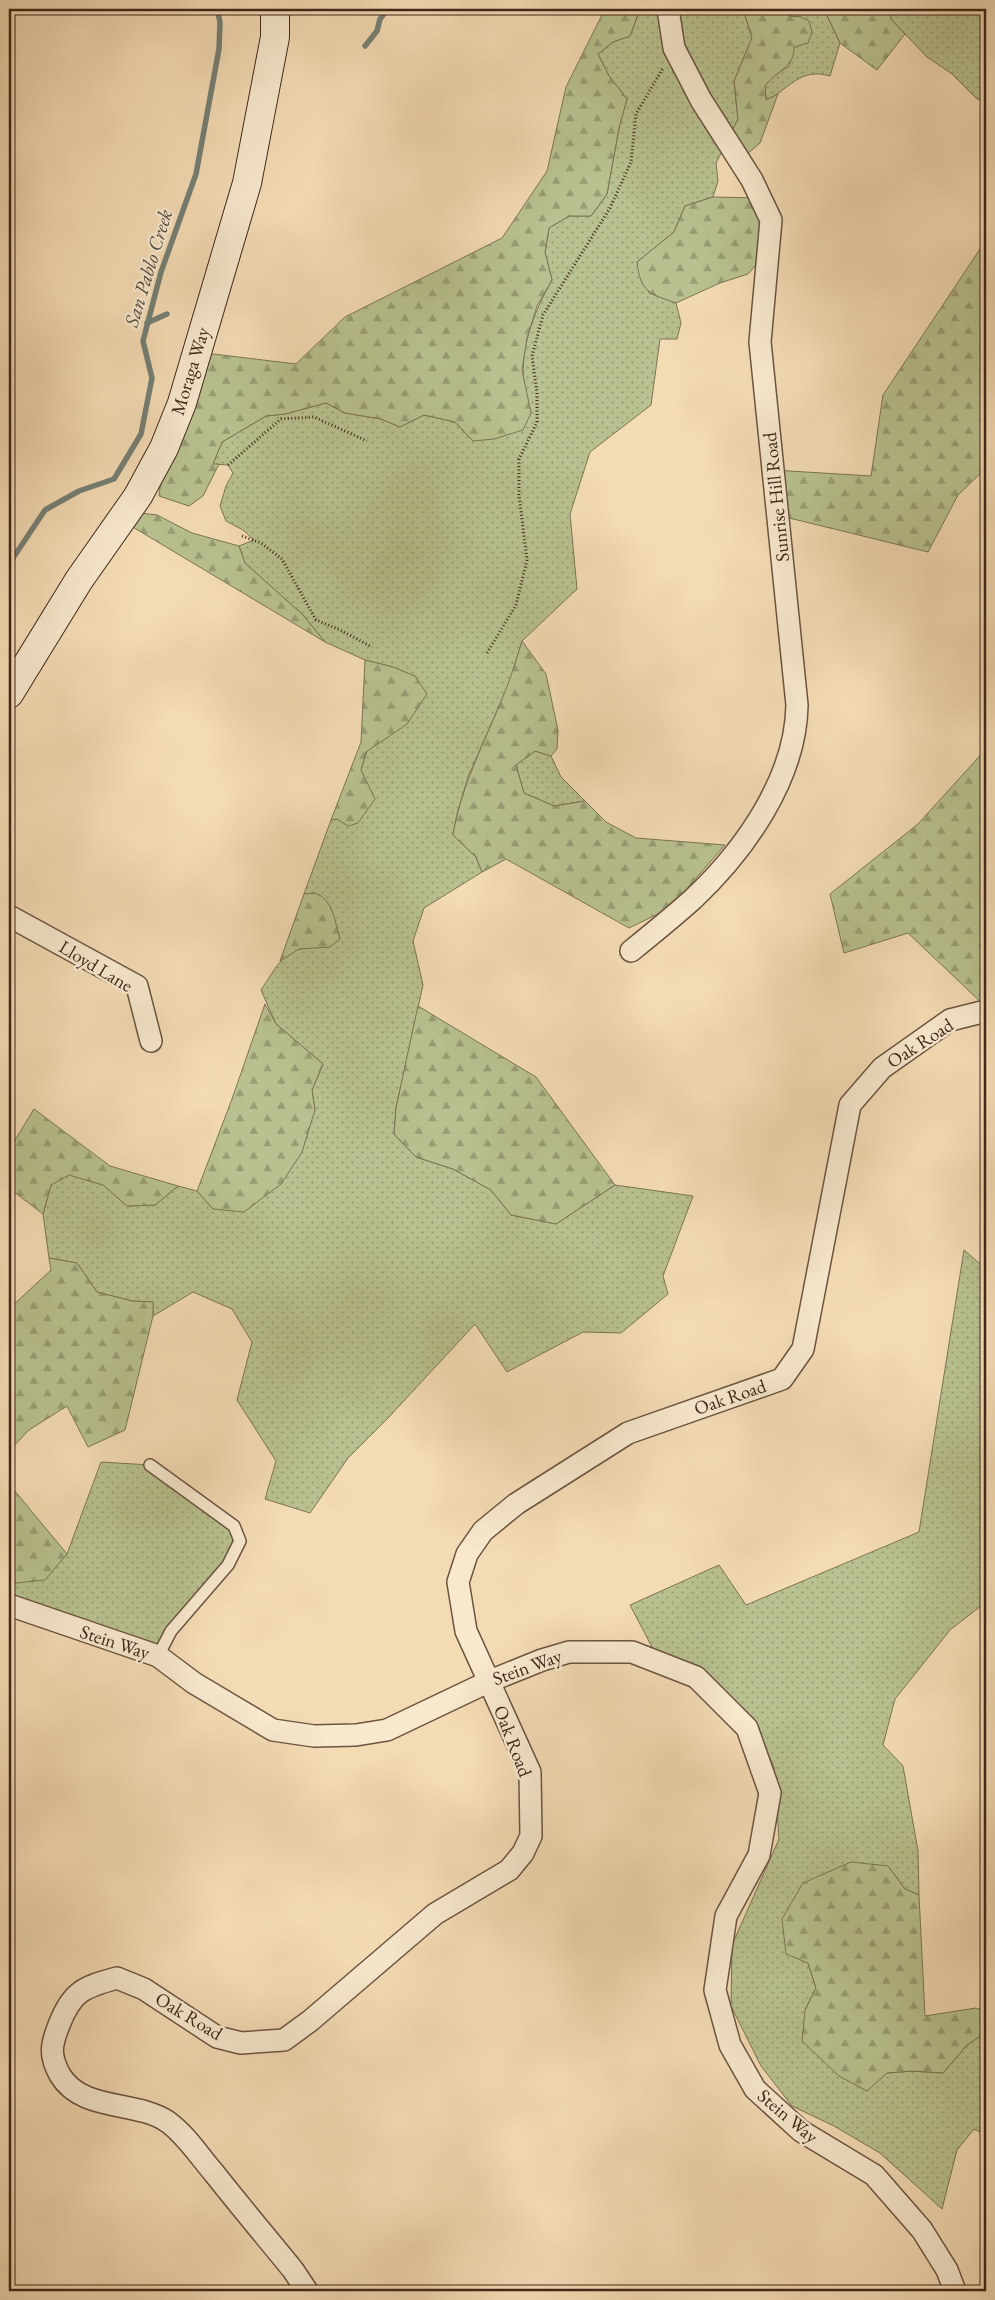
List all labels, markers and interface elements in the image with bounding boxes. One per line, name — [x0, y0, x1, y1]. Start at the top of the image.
water label: San Pablo Creek — [118, 206, 178, 331]
street label: Moraga Way — [165, 323, 215, 418]
street label: Sunrise Hill Road — [757, 431, 795, 563]
street label: Lloyd Lane — [54, 934, 138, 998]
street label: Oak Road — [882, 1012, 958, 1074]
street label: Oak Road — [691, 1373, 770, 1421]
street label: Stein Way — [77, 1619, 154, 1665]
street label: Stein Way — [489, 1643, 566, 1691]
street label: Oak Road — [488, 1702, 538, 1781]
street label: Oak Road — [151, 1986, 228, 2046]
street label: Stein Way — [752, 2083, 824, 2149]

